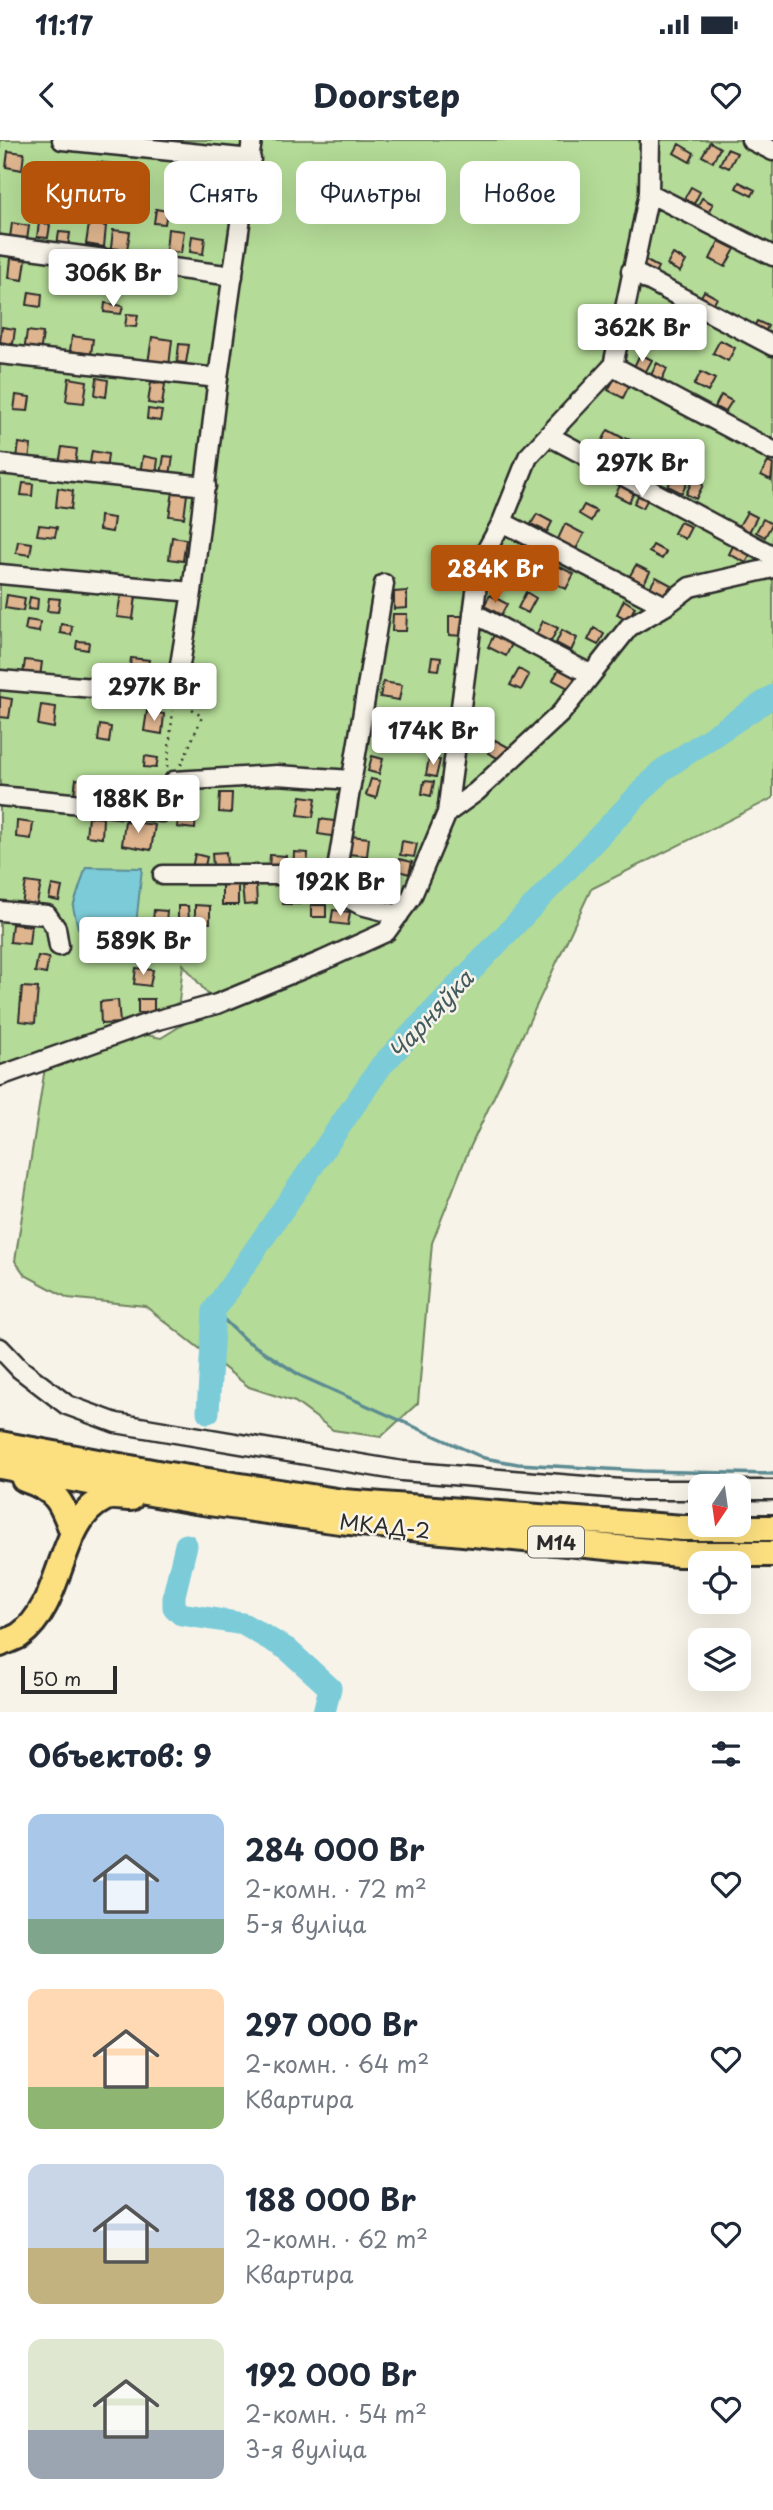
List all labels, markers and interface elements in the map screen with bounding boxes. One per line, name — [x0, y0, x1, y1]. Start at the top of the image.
text: 11:17 — [35, 5, 93, 44]
text: Doorstep — [313, 71, 460, 119]
icon: back — [28, 76, 66, 114]
icon: heart — [707, 76, 745, 114]
chip: Купить — [21, 161, 150, 224]
chip: Снять — [164, 161, 282, 224]
chip: Фильтры — [296, 161, 446, 224]
chip: Новое — [460, 161, 580, 224]
pin: 306K Br — [48, 250, 178, 309]
text: 306K Br — [65, 254, 161, 289]
pin: 362K Br — [577, 304, 707, 364]
text: 362K Br — [594, 309, 690, 344]
pin: 297K Br — [577, 440, 707, 499]
text: 297K Br — [596, 444, 688, 479]
pin: 284K Br — [430, 546, 560, 605]
text: 284K Br — [447, 550, 543, 585]
pin: 297K Br — [89, 664, 219, 723]
text: 297K Br — [108, 668, 200, 703]
pin: 174K Br — [368, 708, 498, 767]
text: 174K Br — [388, 712, 478, 747]
pin: 188K Br — [73, 776, 203, 835]
text: 188K Br — [93, 780, 183, 815]
pin: 192K Br — [275, 858, 405, 918]
text: 192K Br — [295, 863, 385, 898]
pin: 589K Br — [78, 918, 208, 977]
text: 589K Br — [95, 922, 191, 957]
water label: Чарняўка — [379, 961, 481, 1067]
north arrow — [688, 1474, 751, 1536]
map controls — [688, 1474, 751, 1691]
street label: МКАД-2 — [338, 1504, 432, 1546]
road number: М14 — [528, 1526, 584, 1558]
button: locate — [688, 1551, 751, 1614]
button: layers — [688, 1628, 751, 1691]
scale bar — [21, 1663, 117, 1695]
text: 50 m — [32, 1664, 81, 1692]
text: Объектов: 9 — [28, 1732, 212, 1777]
icon: filters — [707, 1735, 745, 1773]
text: 284 000 Br — [245, 1826, 424, 1871]
icon: home — [84, 1842, 168, 1926]
icon: heart — [707, 1865, 745, 1903]
text: 2-комн. · 72 m² — [245, 1871, 427, 1906]
text: 5-я вуліца — [245, 1906, 366, 1941]
text: 297 000 Br — [245, 2001, 418, 2046]
icon: home — [84, 2017, 168, 2101]
icon: heart — [707, 2040, 745, 2078]
text: 2-комн. · 64 m² — [245, 2046, 429, 2081]
text: Квартира — [245, 2081, 353, 2116]
text: 188 000 Br — [245, 2176, 416, 2221]
icon: home — [84, 2192, 168, 2276]
icon: heart — [707, 2215, 745, 2253]
text: 2-комн. · 62 m² — [245, 2221, 428, 2256]
text: Квартира — [245, 2256, 353, 2291]
text: 192 000 Br — [245, 2351, 416, 2396]
icon: home — [84, 2367, 168, 2451]
icon: heart — [707, 2390, 745, 2428]
text: 2-комн. · 54 m² — [245, 2396, 427, 2431]
text: 3-я вуліца — [245, 2431, 367, 2466]

